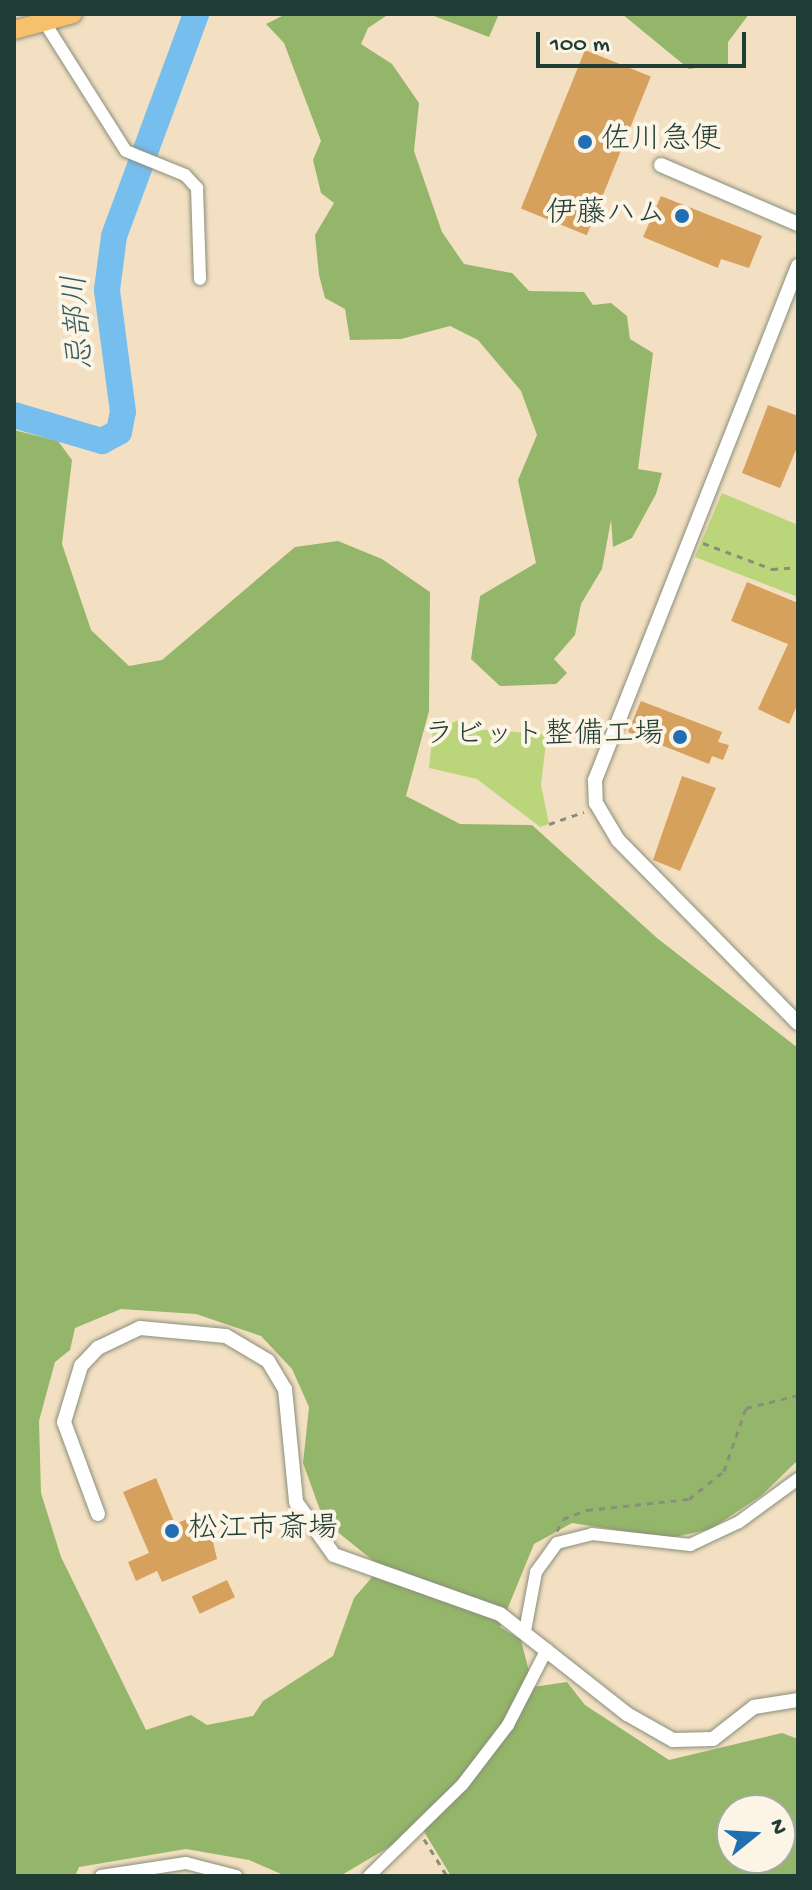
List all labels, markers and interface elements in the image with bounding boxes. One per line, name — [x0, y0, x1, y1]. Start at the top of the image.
scale bar — [540, 16, 750, 66]
text: 100 m — [550, 31, 610, 60]
place label: 佐川急便 — [601, 124, 721, 160]
marker: 佐川急便 — [576, 133, 594, 151]
place label: 伊藤ハム — [546, 198, 666, 234]
marker: 伊藤ハム — [673, 207, 691, 225]
water label: 忌部川 — [58, 273, 104, 371]
place label: ラビット整備工場 — [424, 719, 664, 755]
marker: ラビット整備工場 — [671, 728, 689, 746]
place label: 松江市斎場 — [188, 1513, 338, 1549]
marker: 松江市斎場 — [163, 1522, 181, 1540]
north arrow — [716, 1794, 796, 1874]
text: N — [762, 1816, 792, 1838]

